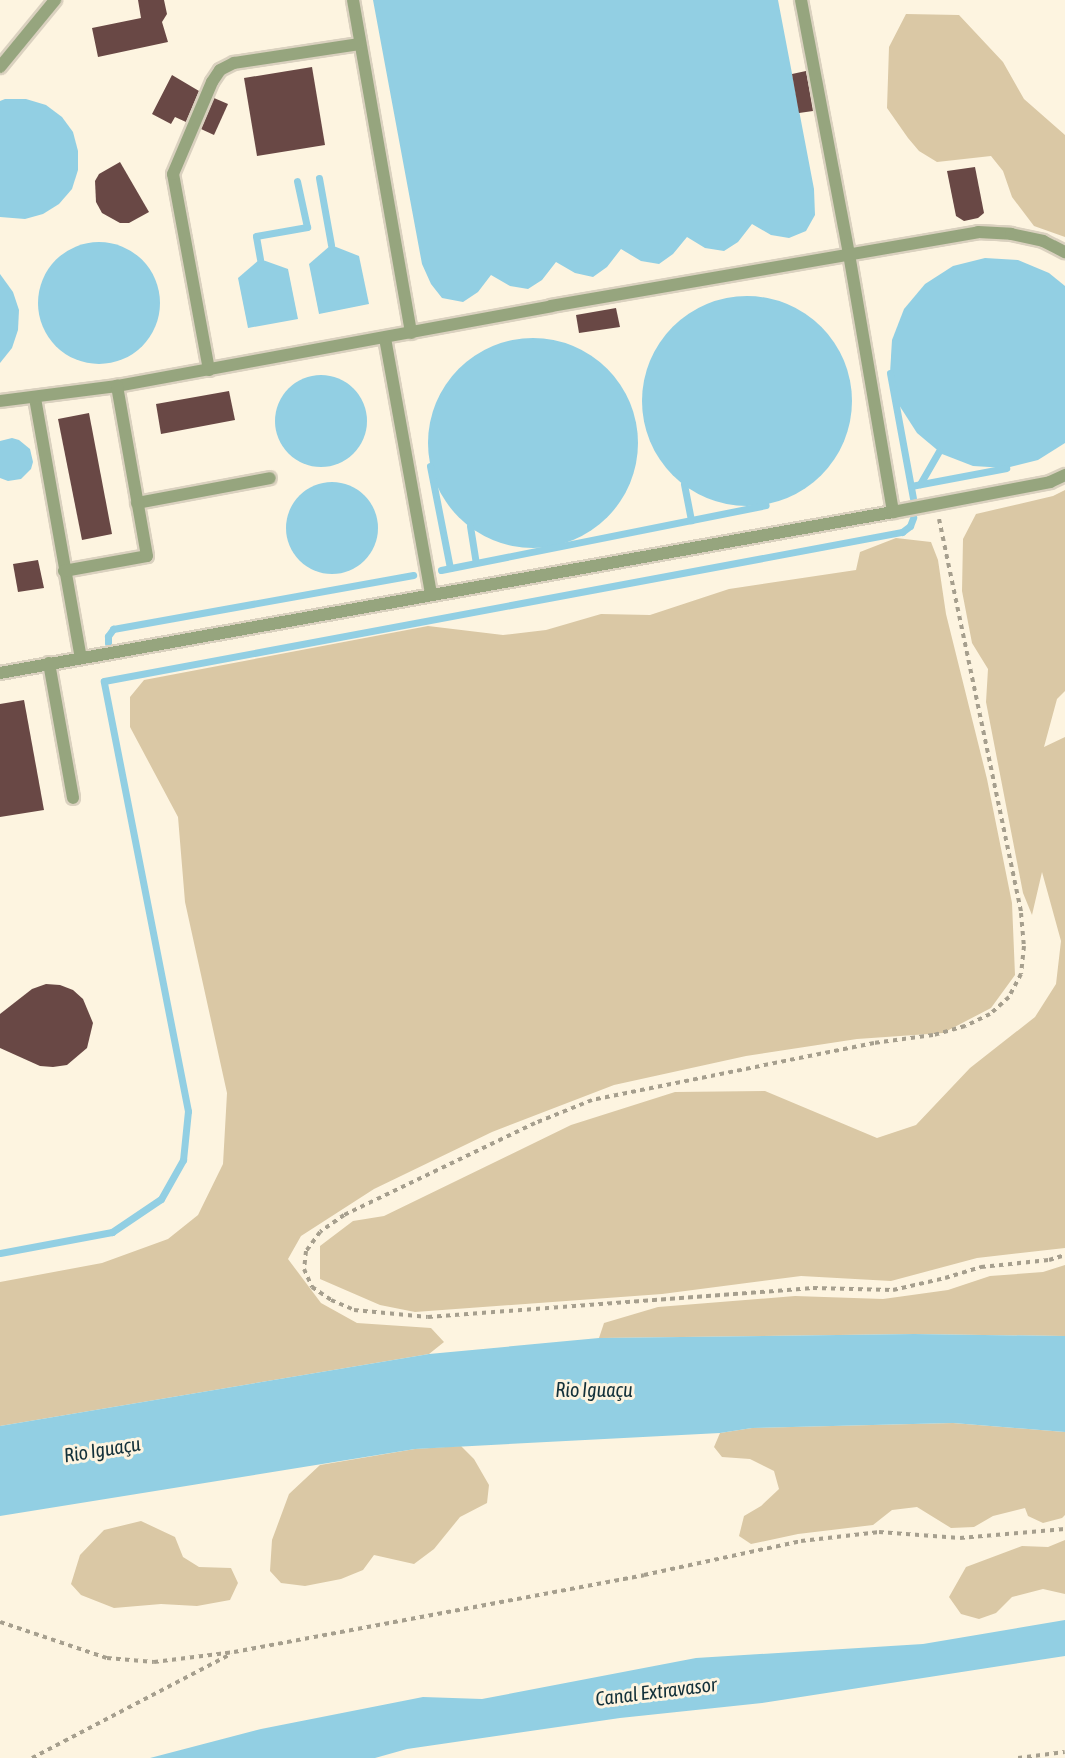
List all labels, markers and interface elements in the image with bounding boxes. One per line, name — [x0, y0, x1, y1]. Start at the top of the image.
water label: Rio Iguaçu — [555, 1377, 633, 1401]
water label: Rio Iguaçu — [62, 1431, 142, 1467]
water label: Canal Extravasor — [594, 1672, 718, 1710]

